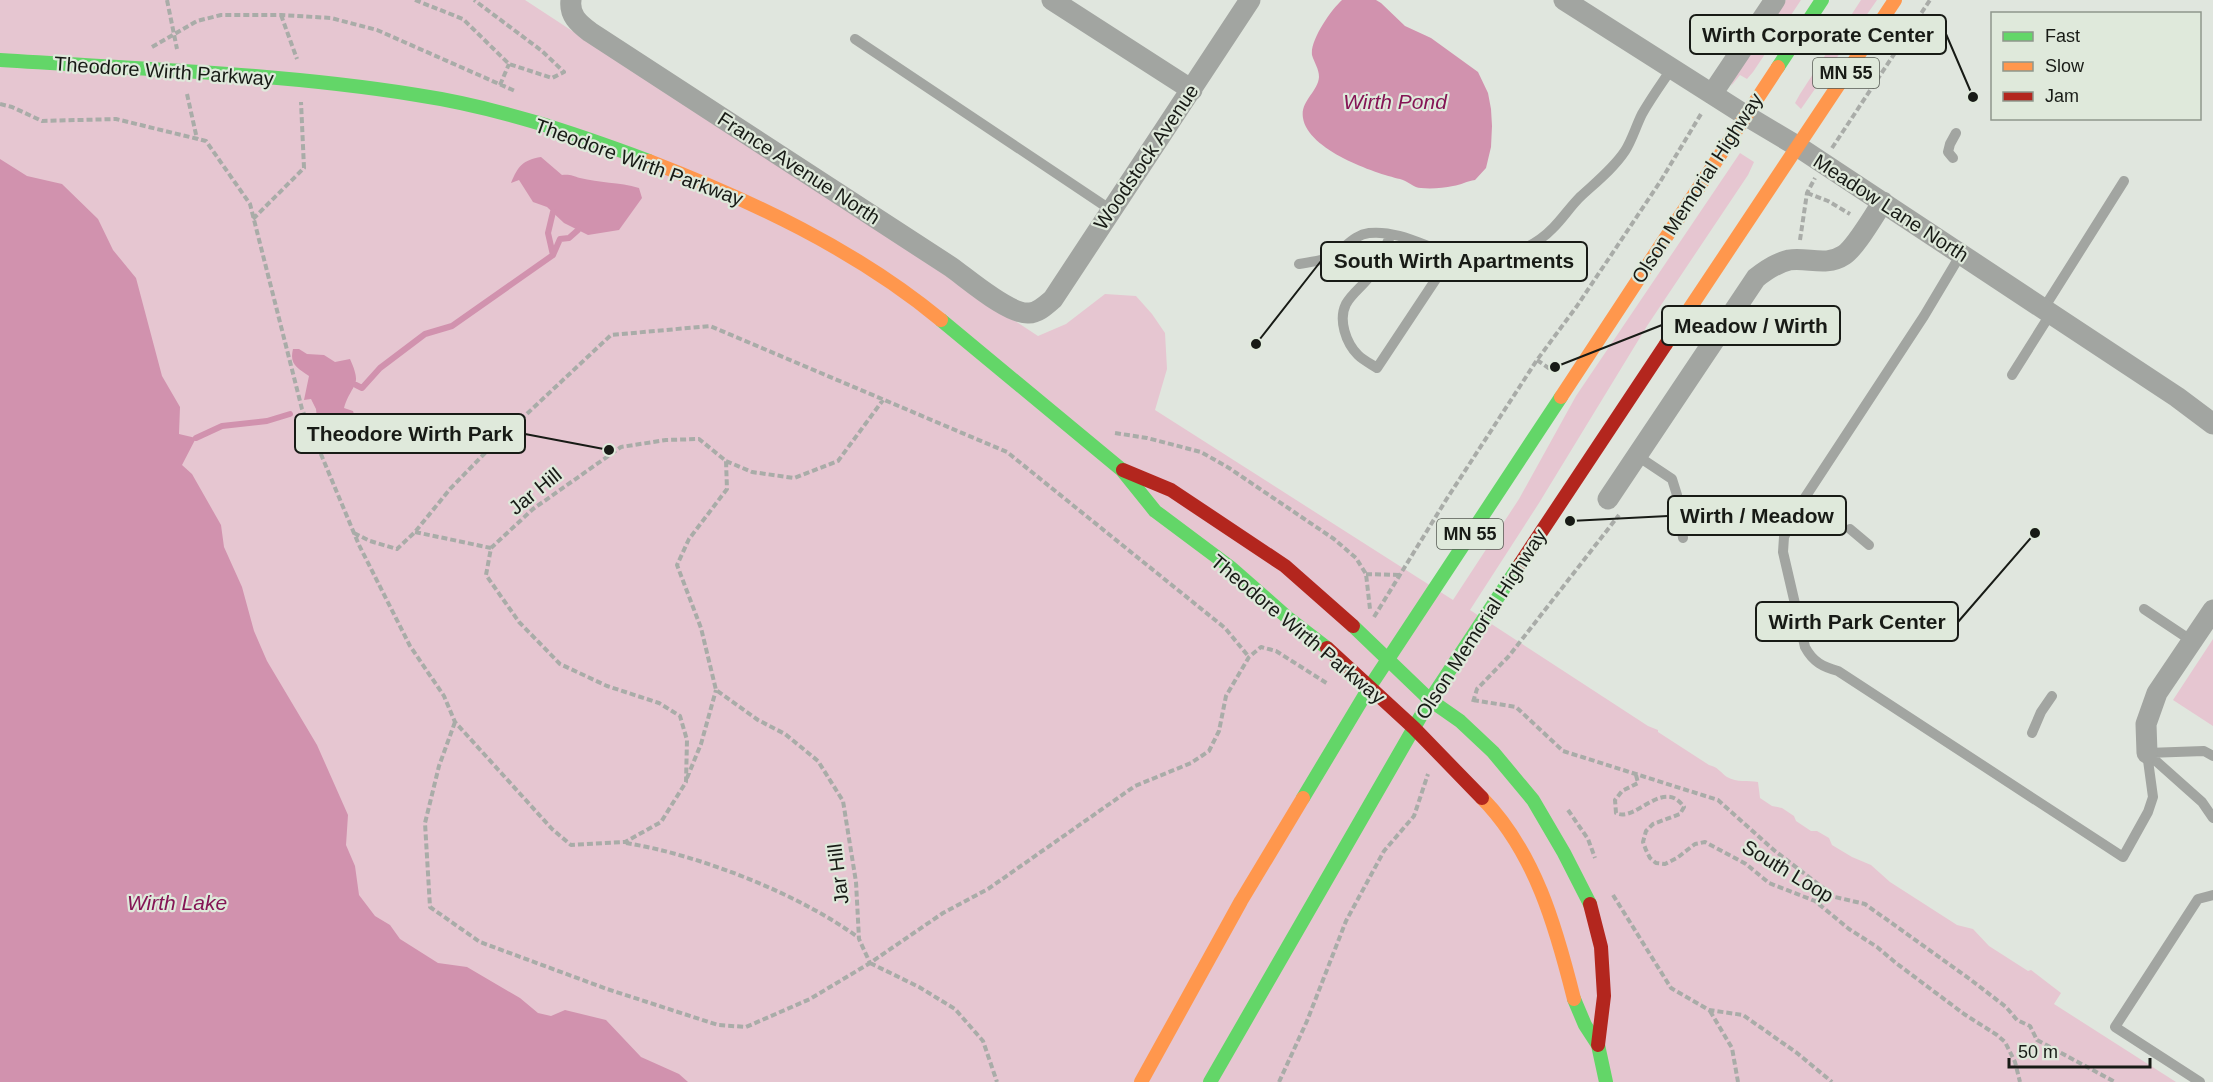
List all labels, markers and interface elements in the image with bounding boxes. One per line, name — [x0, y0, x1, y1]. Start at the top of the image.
legend — [1991, 12, 2201, 120]
callout: Wirth Corporate Center — [1690, 15, 1946, 54]
text: Wirth Corporate Center — [1702, 23, 1934, 46]
text: Fast — [2045, 26, 2080, 46]
street label: Theodore Wirth Parkway — [53, 52, 275, 90]
text: Slow — [2045, 56, 2085, 76]
road number: MN 55 — [1813, 58, 1879, 88]
street label: Woodstock Avenue — [1089, 80, 1203, 234]
text: Jam — [2045, 86, 2079, 106]
street label: Olson Memorial Highway — [1627, 89, 1767, 287]
water label: Wirth Pond — [1343, 90, 1448, 113]
street label: France Avenue North — [714, 107, 884, 229]
street label: Theodore Wirth Parkway — [532, 114, 746, 210]
street label: Meadow Lane North — [1809, 150, 1973, 266]
callout: South Wirth Apartments — [1321, 242, 1587, 281]
text: South Wirth Apartments — [1334, 249, 1574, 272]
callout: Meadow / Wirth — [1662, 306, 1840, 345]
text: Meadow / Wirth — [1674, 314, 1828, 337]
callout: Theodore Wirth Park — [295, 414, 525, 453]
text: Theodore Wirth Park — [307, 422, 513, 445]
street label: Jar Hill — [504, 463, 566, 519]
callout: Wirth / Meadow — [1668, 496, 1846, 535]
text: Wirth / Meadow — [1680, 504, 1835, 527]
road number: MN 55 — [1437, 519, 1503, 549]
street label: Olson Memorial Highway — [1411, 525, 1551, 723]
street label: Theodore Wirth Parkway — [1207, 550, 1389, 708]
callout: Wirth Park Center — [1756, 602, 1958, 641]
text: Wirth Park Center — [1768, 610, 1946, 633]
street label: South Loop — [1738, 835, 1838, 907]
street label: Jar Hill — [823, 842, 853, 906]
water label: Wirth Lake — [127, 891, 227, 914]
scale bar — [2009, 1031, 2150, 1069]
text: 50 m — [2018, 1042, 2058, 1062]

